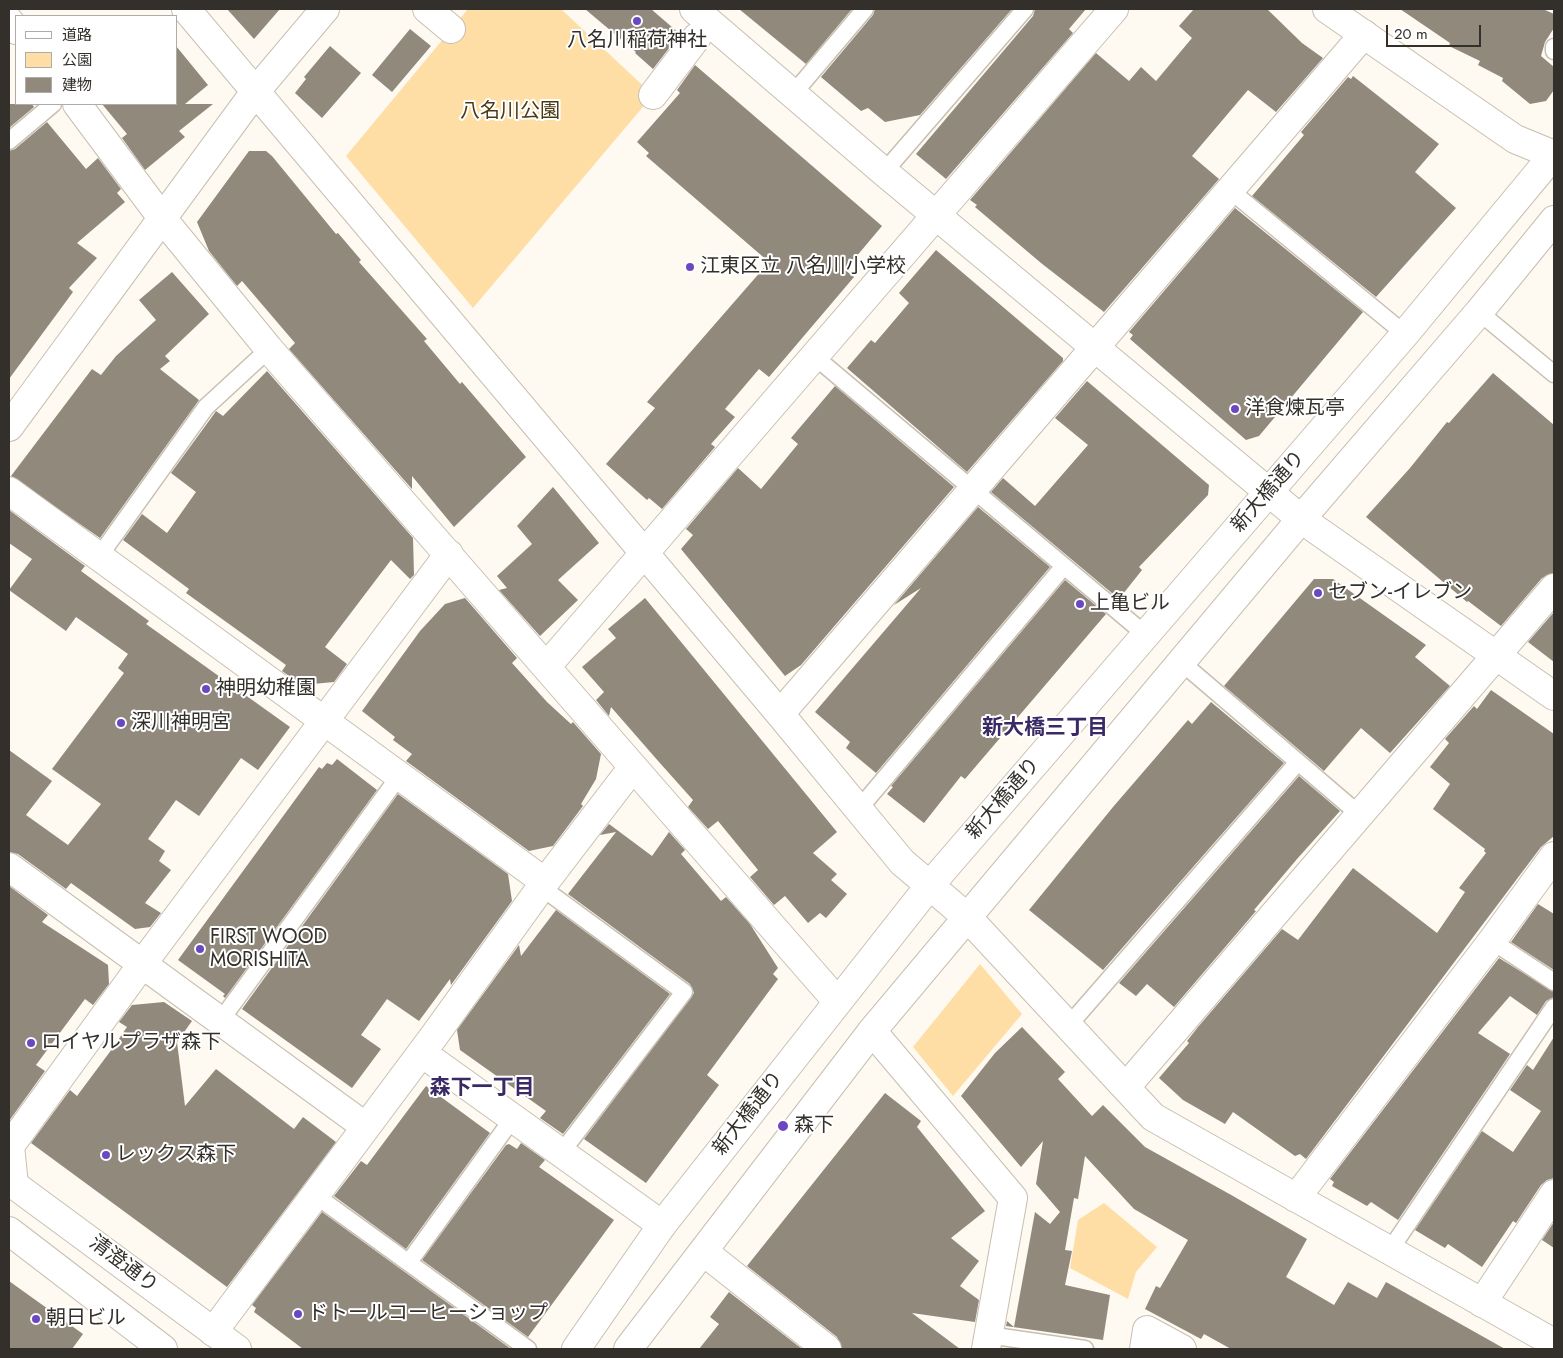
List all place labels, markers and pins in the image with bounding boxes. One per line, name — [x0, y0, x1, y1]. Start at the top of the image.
marker: 八名川稲荷神社 — [631, 15, 643, 27]
place label: 八名川稲荷神社 — [567, 29, 707, 53]
place label: 江東区立 八名川小学校 — [700, 255, 906, 279]
marker: 江東区立 八名川小学校 — [684, 261, 696, 273]
place label: 洋食煉瓦亭 — [1245, 397, 1345, 421]
marker: 洋食煉瓦亭 — [1229, 403, 1241, 415]
place label: セブン-イレブン — [1328, 581, 1472, 605]
marker: セブン-イレブン — [1312, 587, 1324, 599]
place label: 上亀ビル — [1090, 592, 1170, 616]
marker: 上亀ビル — [1074, 598, 1086, 610]
place label: 神明幼稚園 — [216, 677, 316, 701]
marker: 神明幼稚園 — [200, 683, 212, 695]
place label: 深川神明宮 — [131, 711, 231, 735]
marker: 深川神明宮 — [115, 717, 127, 729]
place label: FIRST WOOD MORISHITA — [210, 926, 327, 973]
marker: FIRST WOOD MORISHITA — [194, 943, 206, 955]
place label: ロイヤルプラザ森下 — [41, 1031, 221, 1055]
marker: ロイヤルプラザ森下 — [25, 1037, 37, 1049]
place label: 森下 — [794, 1114, 834, 1138]
marker: 森下 — [776, 1119, 790, 1133]
place label: レックス森下 — [116, 1143, 236, 1167]
marker: レックス森下 — [100, 1149, 112, 1161]
place label: ドトールコーヒーショップ — [308, 1302, 548, 1326]
place label: 朝日ビル — [46, 1307, 126, 1331]
marker: ドトールコーヒーショップ — [292, 1308, 304, 1320]
marker: 朝日ビル — [30, 1313, 42, 1325]

